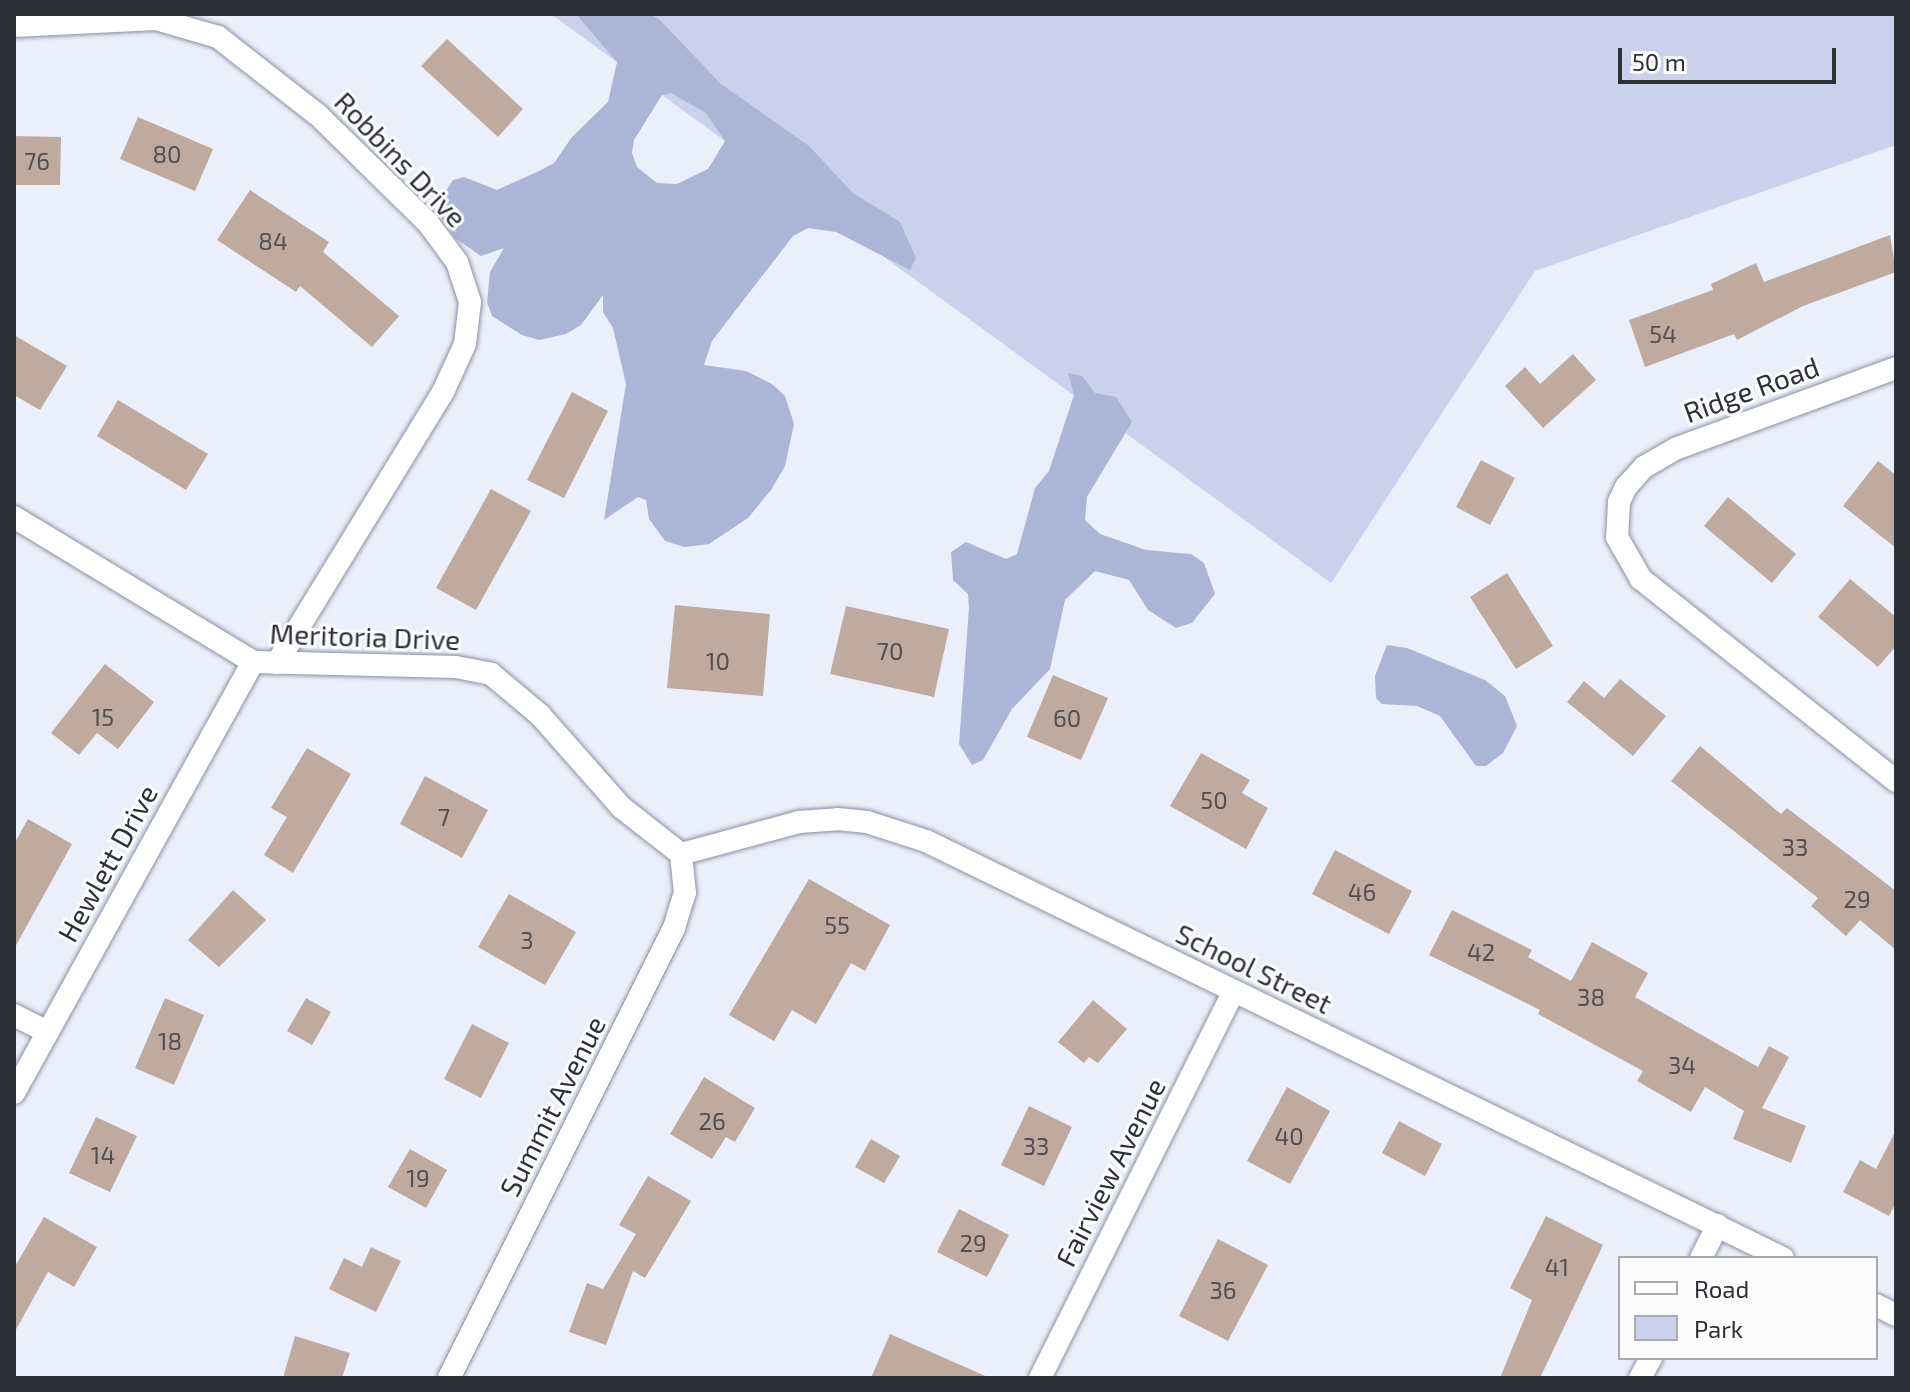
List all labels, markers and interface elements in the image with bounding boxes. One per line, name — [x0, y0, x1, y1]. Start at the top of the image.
scale bar — [1622, 32, 1840, 82]
text: 50 m — [1632, 47, 1686, 76]
street label: Robbins Drive — [328, 84, 474, 234]
house number: 80 — [152, 140, 182, 168]
house number: 76 — [24, 147, 50, 175]
house number: 84 — [258, 227, 288, 255]
house number: 54 — [1649, 320, 1677, 348]
street label: Ridge Road — [1679, 349, 1823, 429]
street label: Meritoria Drive — [269, 616, 461, 656]
house number: 70 — [877, 637, 903, 665]
house number: 10 — [706, 647, 730, 675]
house number: 15 — [92, 703, 114, 731]
house number: 60 — [1053, 704, 1081, 732]
street label: Hewlett Drive — [50, 779, 164, 947]
house number: 50 — [1200, 786, 1228, 814]
house number: 7 — [438, 803, 450, 831]
house number: 33 — [1782, 833, 1808, 861]
house number: 46 — [1348, 878, 1376, 906]
house number: 29 — [1843, 885, 1871, 913]
house number: 55 — [824, 911, 850, 939]
street label: School Street — [1170, 916, 1338, 1020]
house number: 3 — [520, 926, 534, 954]
house number: 42 — [1467, 938, 1495, 966]
house number: 38 — [1577, 983, 1605, 1011]
street label: Summit Avenue — [492, 1010, 612, 1202]
house number: 18 — [158, 1027, 182, 1055]
house number: 34 — [1668, 1051, 1696, 1079]
street label: Fairview Avenue — [1048, 1072, 1172, 1272]
house number: 26 — [698, 1107, 726, 1135]
house number: 40 — [1274, 1122, 1304, 1150]
house number: 33 — [1023, 1132, 1049, 1160]
house number: 14 — [91, 1141, 115, 1169]
house number: 19 — [406, 1164, 430, 1192]
house number: 29 — [959, 1229, 987, 1257]
house number: 41 — [1545, 1253, 1569, 1281]
legend — [1618, 1256, 1878, 1360]
text: Road — [1694, 1274, 1749, 1303]
house number: 36 — [1209, 1276, 1237, 1304]
text: Park — [1694, 1314, 1743, 1343]

